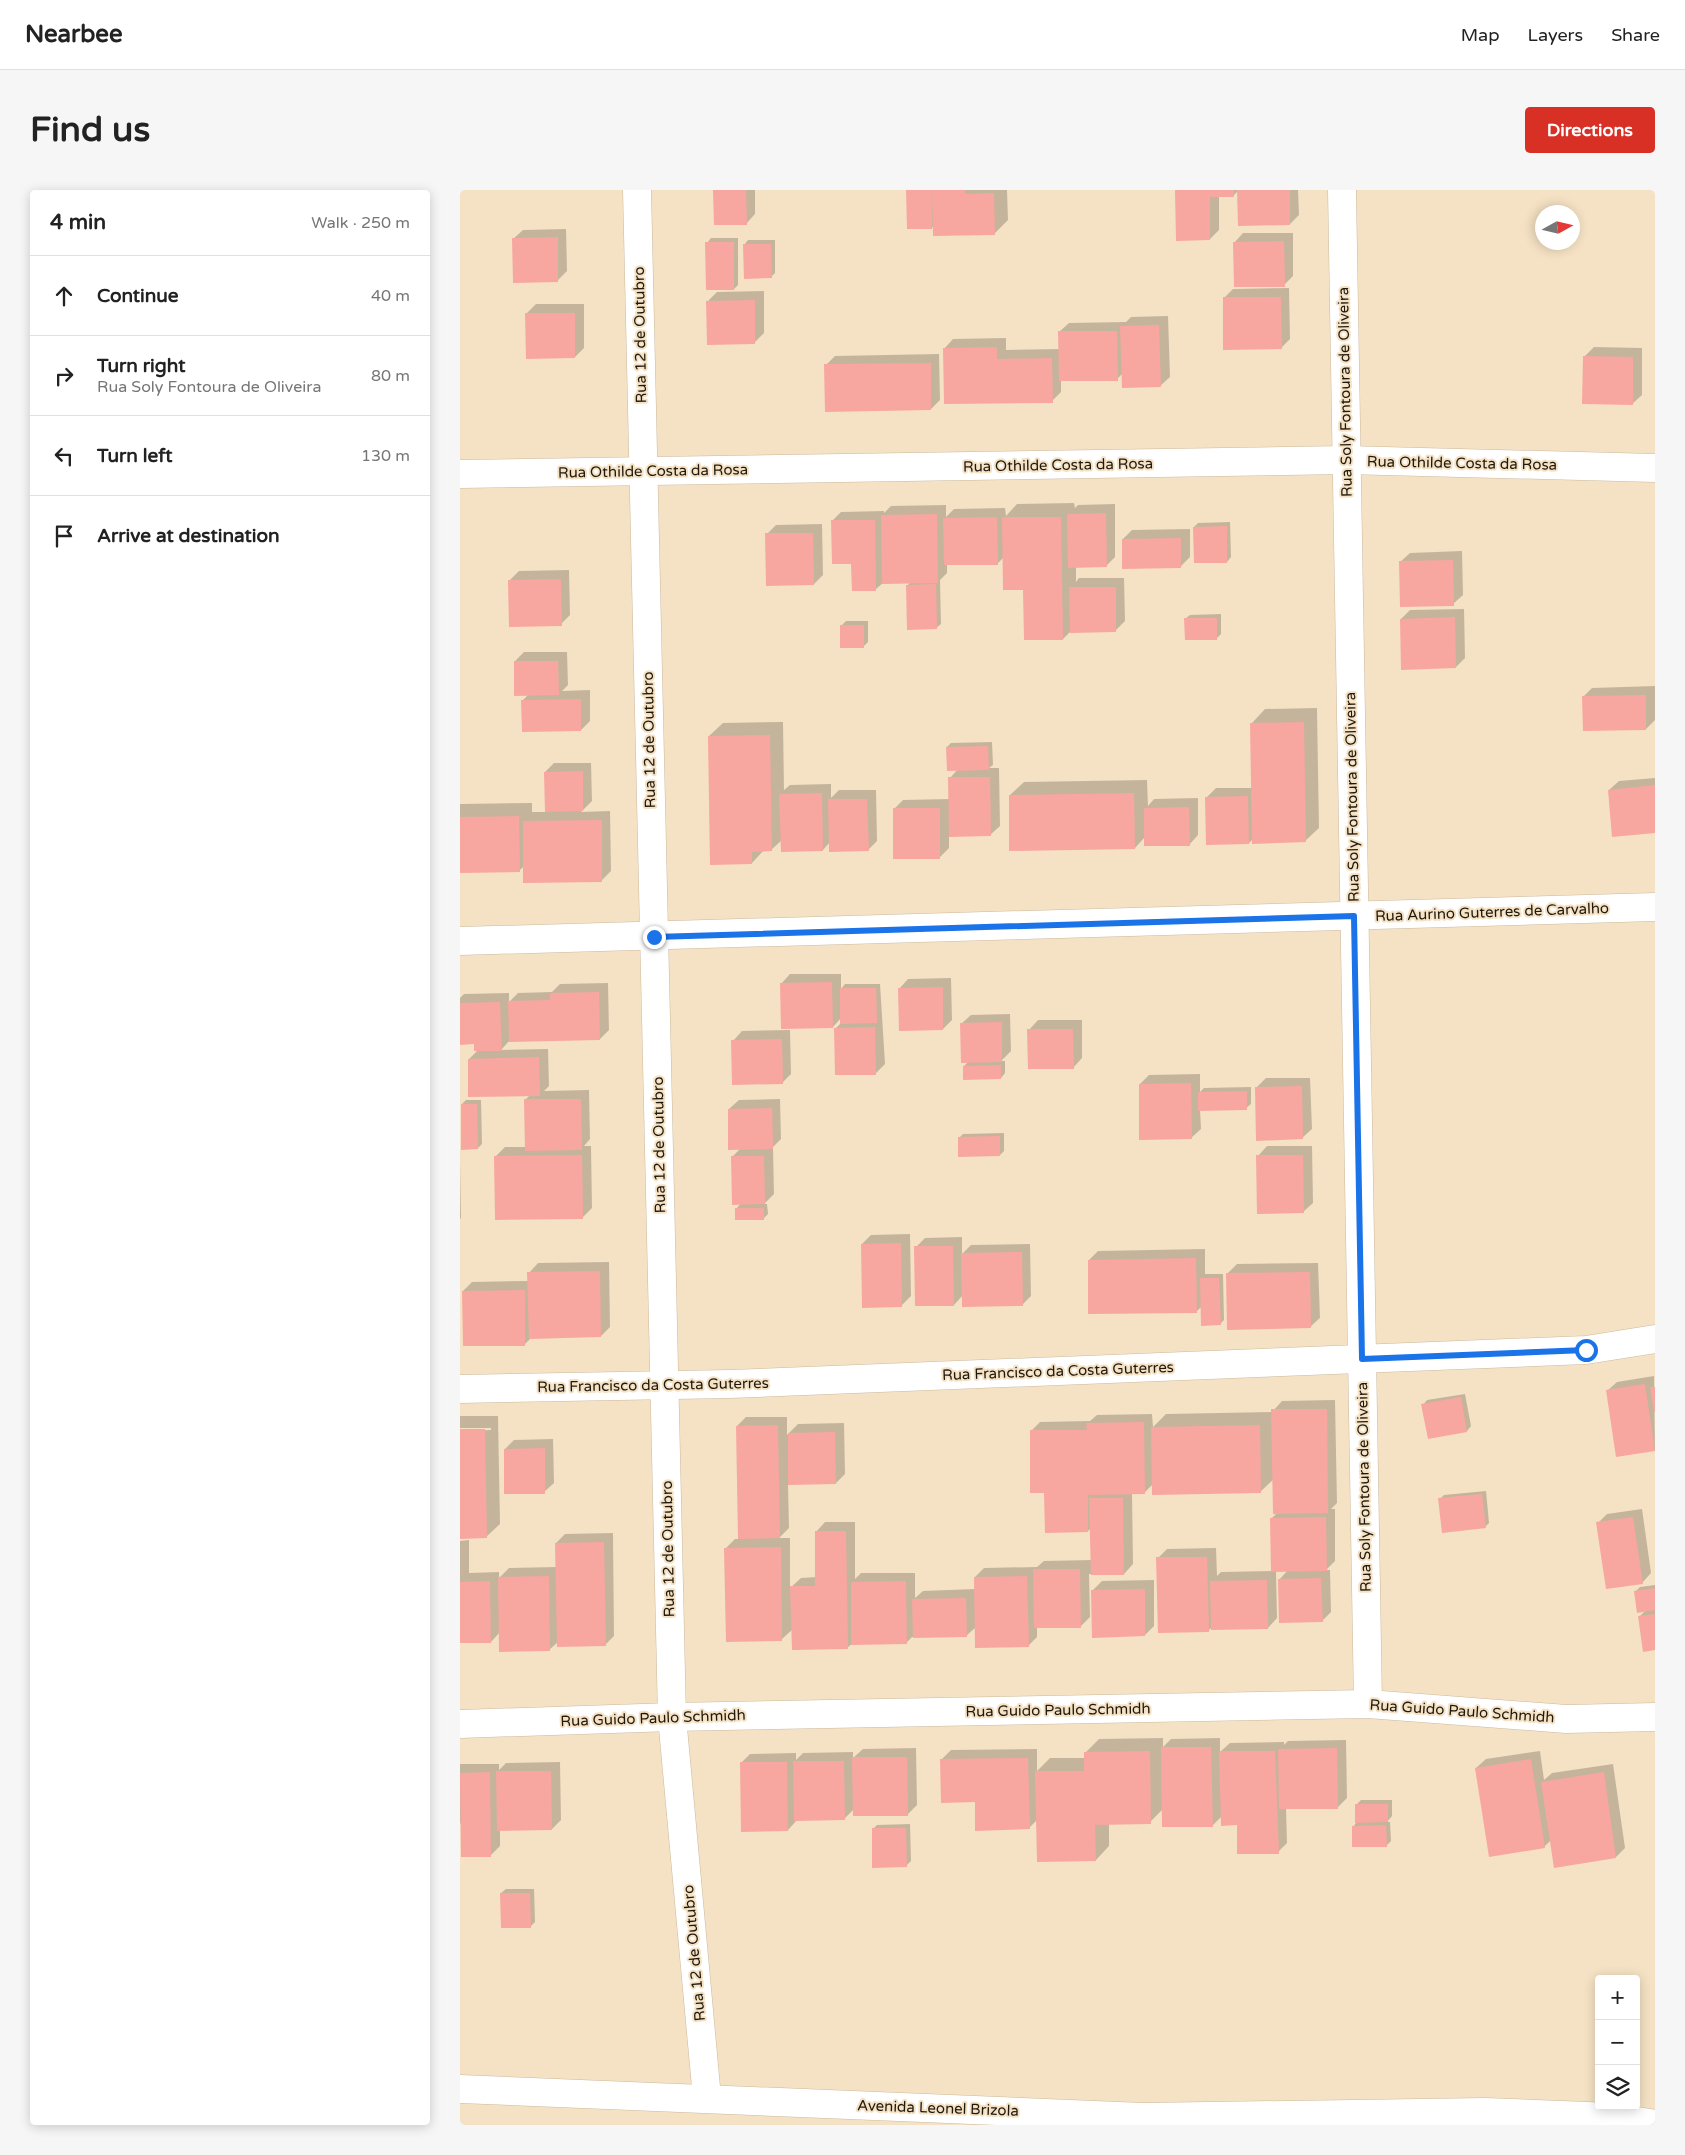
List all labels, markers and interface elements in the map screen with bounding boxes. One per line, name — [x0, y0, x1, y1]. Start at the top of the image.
text: Nearbee — [25, 20, 123, 49]
text: Map — [1461, 24, 1500, 46]
text: Layers — [1528, 24, 1583, 46]
text: Share — [1611, 24, 1660, 46]
button: Directions — [1525, 107, 1655, 153]
text: Find us — [30, 109, 150, 151]
north arrow — [1535, 205, 1580, 250]
text: 4 min — [50, 210, 106, 235]
text: Walk · 250 m — [311, 213, 410, 233]
street label: Rua 12 de Outubro — [630, 266, 650, 404]
icon: ahead — [50, 282, 78, 310]
text: Continue — [97, 285, 179, 307]
text: 40 m — [371, 286, 410, 306]
street label: Rua Soly Fontoura de Oliveira — [1334, 287, 1356, 497]
text: Turn right — [97, 355, 185, 377]
icon: right — [50, 362, 78, 390]
text: 80 m — [371, 366, 410, 386]
text: Rua Soly Fontoura de Oliveira — [97, 377, 321, 397]
icon: left — [50, 442, 78, 470]
text: Turn left — [97, 445, 173, 467]
text: 130 m — [361, 446, 410, 466]
street label: Rua Othilde Costa da Rosa — [1367, 452, 1557, 474]
street label: Rua Othilde Costa da Rosa — [963, 454, 1153, 476]
street label: Rua Othilde Costa da Rosa — [558, 460, 748, 482]
icon: arrive — [50, 522, 78, 550]
text: Arrive at destination — [97, 525, 280, 547]
street label: Rua 12 de Outubro — [639, 671, 659, 809]
street label: Rua Soly Fontoura de Oliveira — [1341, 692, 1363, 902]
street label: Rua Aurino Guterres de Carvalho — [1375, 899, 1609, 925]
route end — [643, 926, 666, 949]
street label: Rua 12 de Outubro — [649, 1076, 669, 1214]
route start — [1575, 1339, 1598, 1362]
street label: Rua Francisco da Costa Guterres — [942, 1358, 1174, 1384]
street label: Rua Francisco da Costa Guterres — [537, 1374, 769, 1396]
street label: Rua Soly Fontoura de Oliveira — [1353, 1382, 1375, 1592]
street label: Rua 12 de Outubro — [658, 1480, 678, 1618]
street label: Rua Guido Paulo Schmidh — [1369, 1696, 1555, 1726]
street label: Rua Guido Paulo Schmidh — [965, 1699, 1151, 1721]
street label: Rua Guido Paulo Schmidh — [560, 1706, 746, 1730]
street label: Rua 12 de Outubro — [679, 1884, 709, 2022]
map controls — [1595, 1975, 1640, 2110]
button: + — [1595, 1975, 1640, 2020]
button: − — [1595, 2020, 1640, 2065]
button: layers — [1595, 2065, 1640, 2110]
street label: Avenida Leonel Brizola — [857, 2096, 1019, 2120]

